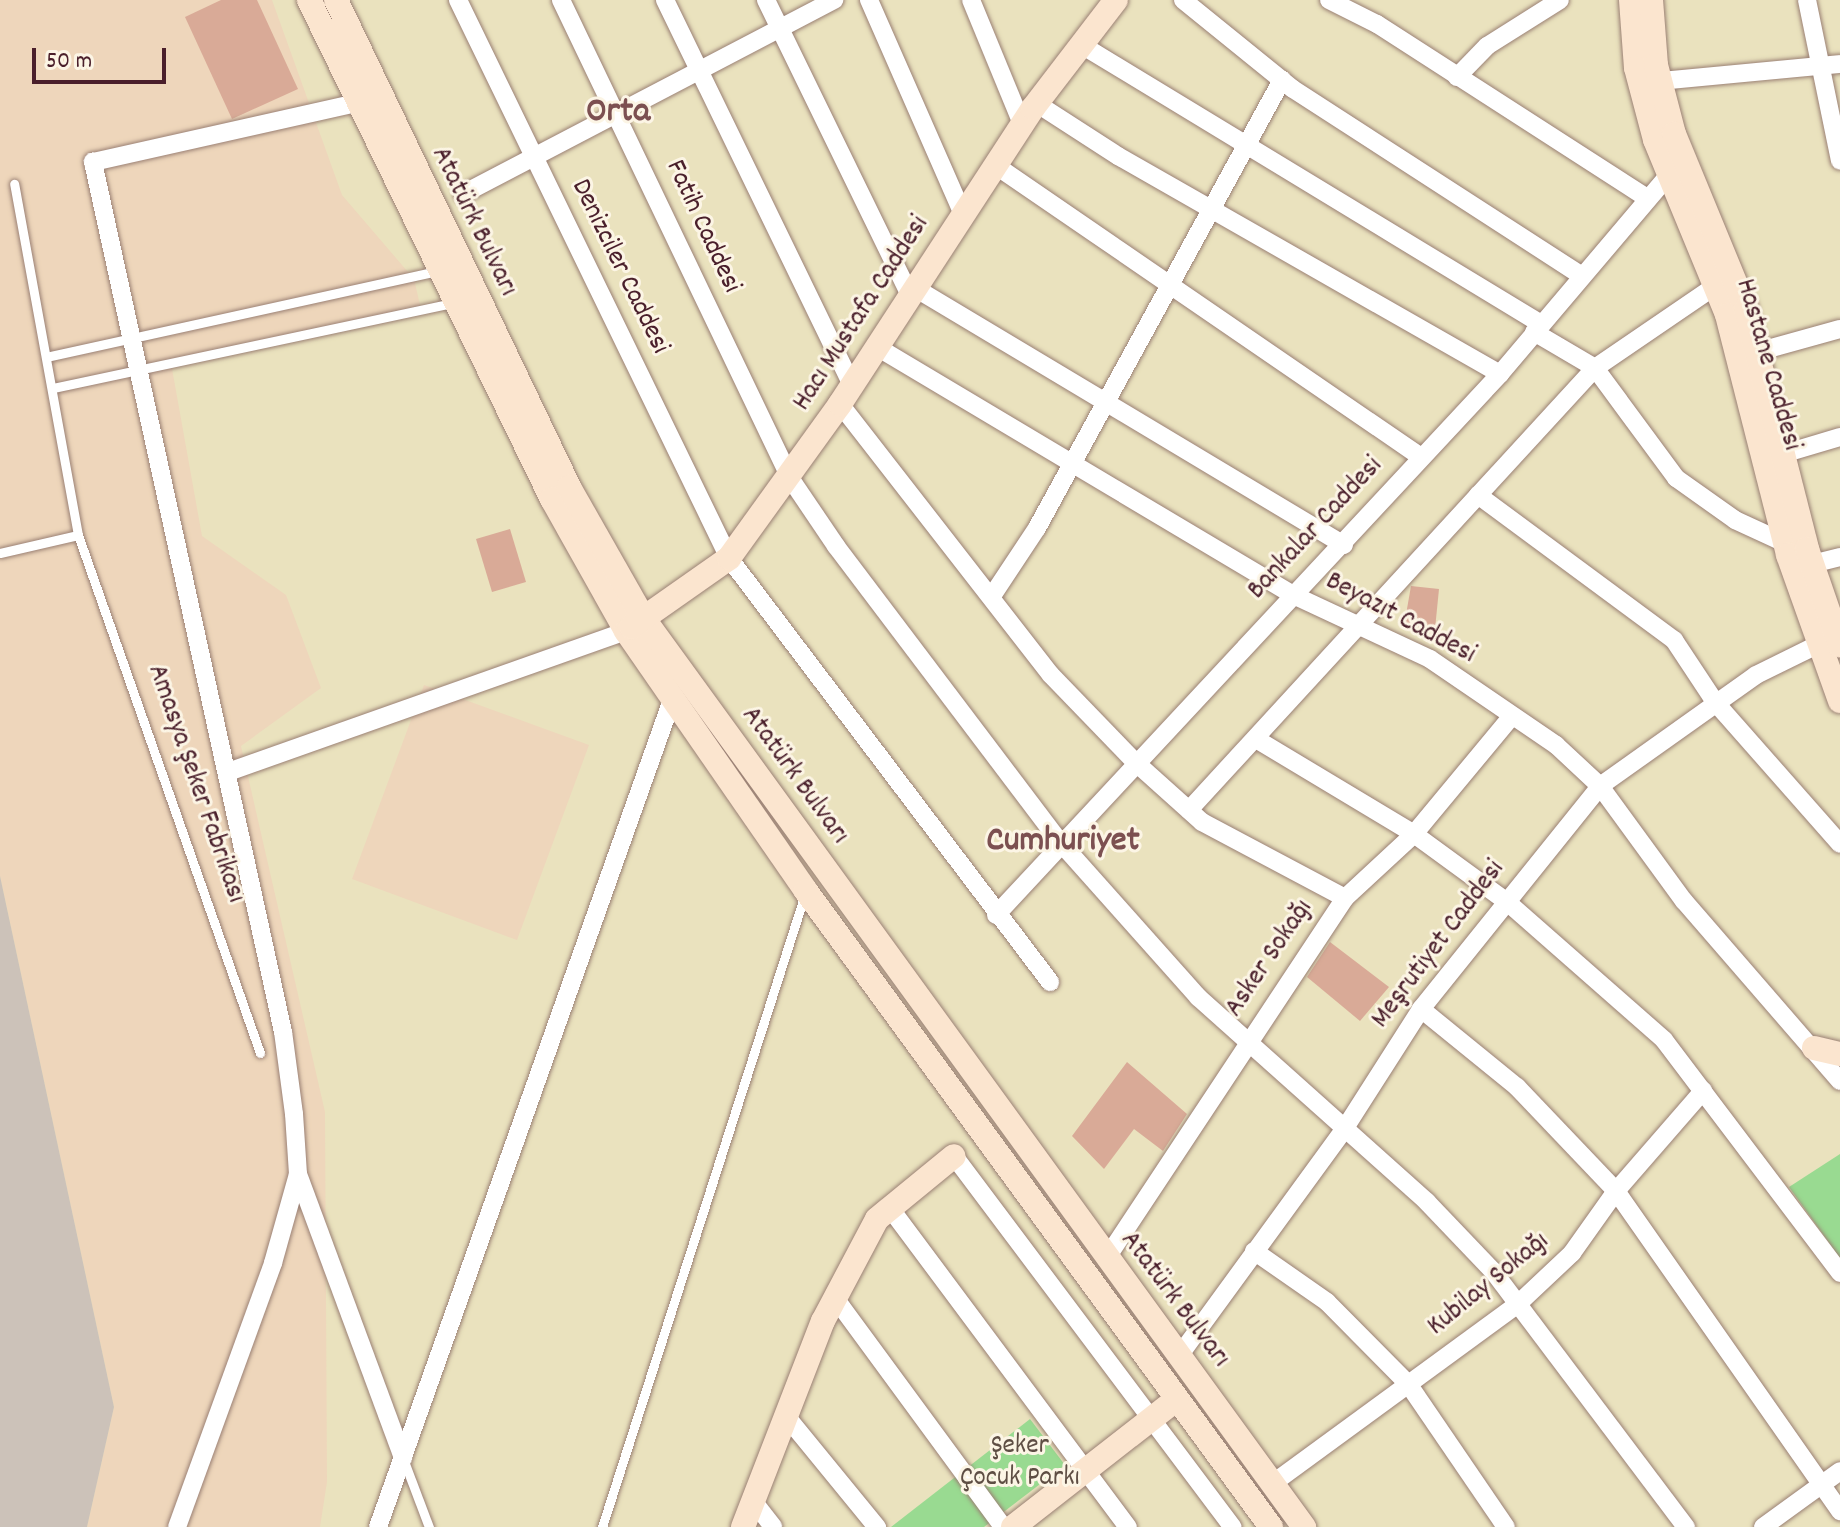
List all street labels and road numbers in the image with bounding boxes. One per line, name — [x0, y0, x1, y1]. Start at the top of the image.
street label: Atatürk Bulvarı — [422, 142, 524, 302]
street label: Fatih Caddesi — [657, 155, 747, 299]
street label: Denizciler Caddesi — [562, 174, 676, 360]
street label: Hacı Mustafa Caddesi — [786, 210, 938, 418]
street label: Hastane Caddesi — [1726, 275, 1808, 455]
street label: Bankalar Caddesi — [1241, 451, 1391, 607]
street label: Beyazıt Caddesi — [1319, 565, 1481, 673]
street label: Amasya Şeker Fabrikası — [138, 661, 252, 907]
street label: Atatürk Bulvarı — [733, 701, 855, 851]
street label: Meşrutiyet Caddesi — [1365, 854, 1513, 1036]
street label: Asker Sokağı — [1218, 894, 1322, 1024]
street label: Atatürk Bulvarı — [1112, 1225, 1236, 1375]
street label: Kubilay Sokağı — [1421, 1226, 1557, 1344]

